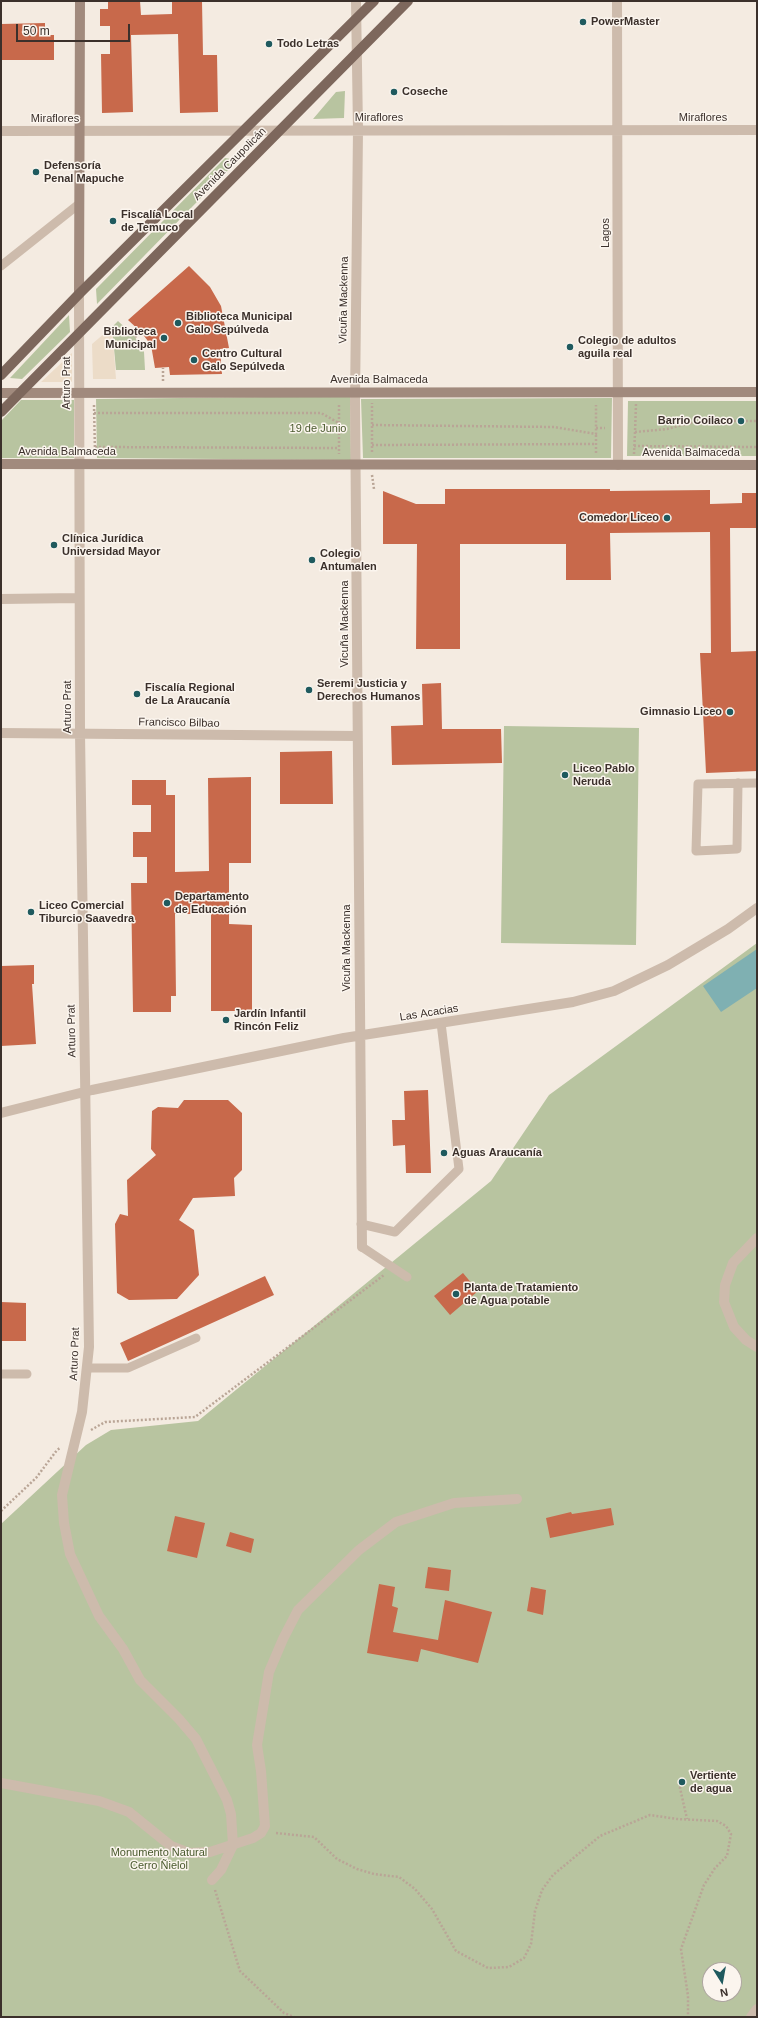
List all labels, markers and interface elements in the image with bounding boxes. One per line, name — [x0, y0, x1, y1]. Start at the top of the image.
place label: PowerMaster — [591, 15, 659, 29]
scale bar — [18, 16, 132, 42]
marker: PowerMaster — [578, 17, 588, 27]
text: 50 m — [23, 24, 50, 38]
place label: Todo Letras — [277, 37, 339, 51]
marker: Todo Letras — [264, 39, 274, 49]
place label: Coseche — [402, 85, 448, 99]
marker: Coseche — [389, 87, 399, 97]
street label: Miraflores — [355, 111, 403, 125]
street label: Miraflores — [679, 111, 727, 125]
street label: Miraflores — [31, 112, 79, 126]
street label: Avenida Caupolicán — [191, 125, 269, 203]
place label: Defensoría Penal Mapuche — [44, 159, 124, 185]
marker: Defensoría Penal Mapuche — [31, 167, 41, 177]
place label: Fiscalía Local de Temuco — [121, 208, 193, 234]
marker: Fiscalía Local de Temuco — [108, 216, 118, 226]
street label: Lagos — [599, 218, 613, 248]
street label: Vicuña Mackenna — [337, 256, 351, 344]
place label: Biblioteca Municipal Galo Sepúlveda — [186, 310, 292, 336]
marker: Biblioteca Municipal Galo Sepúlveda — [173, 318, 183, 328]
place label: Biblioteca Municipal — [103, 325, 156, 351]
marker: Biblioteca Municipal — [159, 333, 169, 343]
place label: Colegio de adultos aguila real — [578, 334, 676, 360]
marker: Colegio de adultos aguila real — [565, 342, 575, 352]
place label: Centro Cultural Galo Sepúlveda — [202, 347, 285, 373]
marker: Centro Cultural Galo Sepúlveda — [189, 355, 199, 365]
street label: Arturo Prat — [60, 356, 74, 410]
street label: Avenida Balmaceda — [330, 373, 428, 387]
place label: Barrio Coilaco — [658, 414, 733, 428]
marker: Barrio Coilaco — [736, 416, 746, 426]
park label: 19 de Junio — [290, 422, 346, 436]
street label: Avenida Balmaceda — [18, 445, 116, 459]
street label: Avenida Balmaceda — [642, 446, 740, 460]
place label: Comedor Liceo — [579, 511, 659, 525]
marker: Comedor Liceo — [662, 513, 672, 523]
place label: Clínica Jurídica Universidad Mayor — [62, 532, 160, 558]
marker: Clínica Jurídica Universidad Mayor — [49, 540, 59, 550]
place label: Colegio Antumalen — [320, 547, 377, 573]
marker: Colegio Antumalen — [307, 555, 317, 565]
street label: Vicuña Mackenna — [338, 580, 352, 668]
place label: Seremi Justicia y Derechos Humanos — [317, 677, 420, 703]
street label: Arturo Prat — [61, 680, 75, 734]
place label: Fiscalía Regional de La Araucanía — [145, 681, 235, 707]
marker: Seremi Justicia y Derechos Humanos — [304, 685, 314, 695]
marker: Fiscalía Regional de La Araucanía — [132, 689, 142, 699]
place label: Gimnasio Liceo — [640, 705, 722, 719]
marker: Gimnasio Liceo — [725, 707, 735, 717]
street label: Francisco Bilbao — [138, 716, 220, 730]
place label: Liceo Pablo Neruda — [573, 762, 635, 788]
marker: Liceo Pablo Neruda — [560, 770, 570, 780]
place label: Departamento de Educación — [175, 890, 249, 916]
marker: Departamento de Educación — [162, 898, 172, 908]
place label: Liceo Comercial Tiburcio Saavedra — [39, 899, 134, 925]
street label: Vicuña Mackenna — [340, 904, 354, 992]
marker: Liceo Comercial Tiburcio Saavedra — [26, 907, 36, 917]
street label: Las Acacias — [399, 1002, 459, 1024]
street label: Arturo Prat — [65, 1004, 79, 1058]
place label: Jardín Infantil Rincón Feliz — [234, 1007, 306, 1033]
marker: Jardín Infantil Rincón Feliz — [221, 1015, 231, 1025]
place label: Aguas Araucanía — [452, 1146, 542, 1160]
marker: Aguas Araucanía — [439, 1148, 449, 1158]
place label: Planta de Tratamiento de Agua potable — [464, 1281, 578, 1307]
marker: Planta de Tratamiento de Agua potable — [451, 1289, 461, 1299]
street label: Arturo Prat — [67, 1327, 83, 1381]
place label: Vertiente de agua — [690, 1769, 736, 1795]
marker: Vertiente de agua — [677, 1777, 687, 1787]
park label: Monumento Natural Cerro Ñielol — [111, 1846, 207, 1872]
north arrow — [702, 1962, 742, 2002]
text: N — [719, 1986, 729, 1999]

